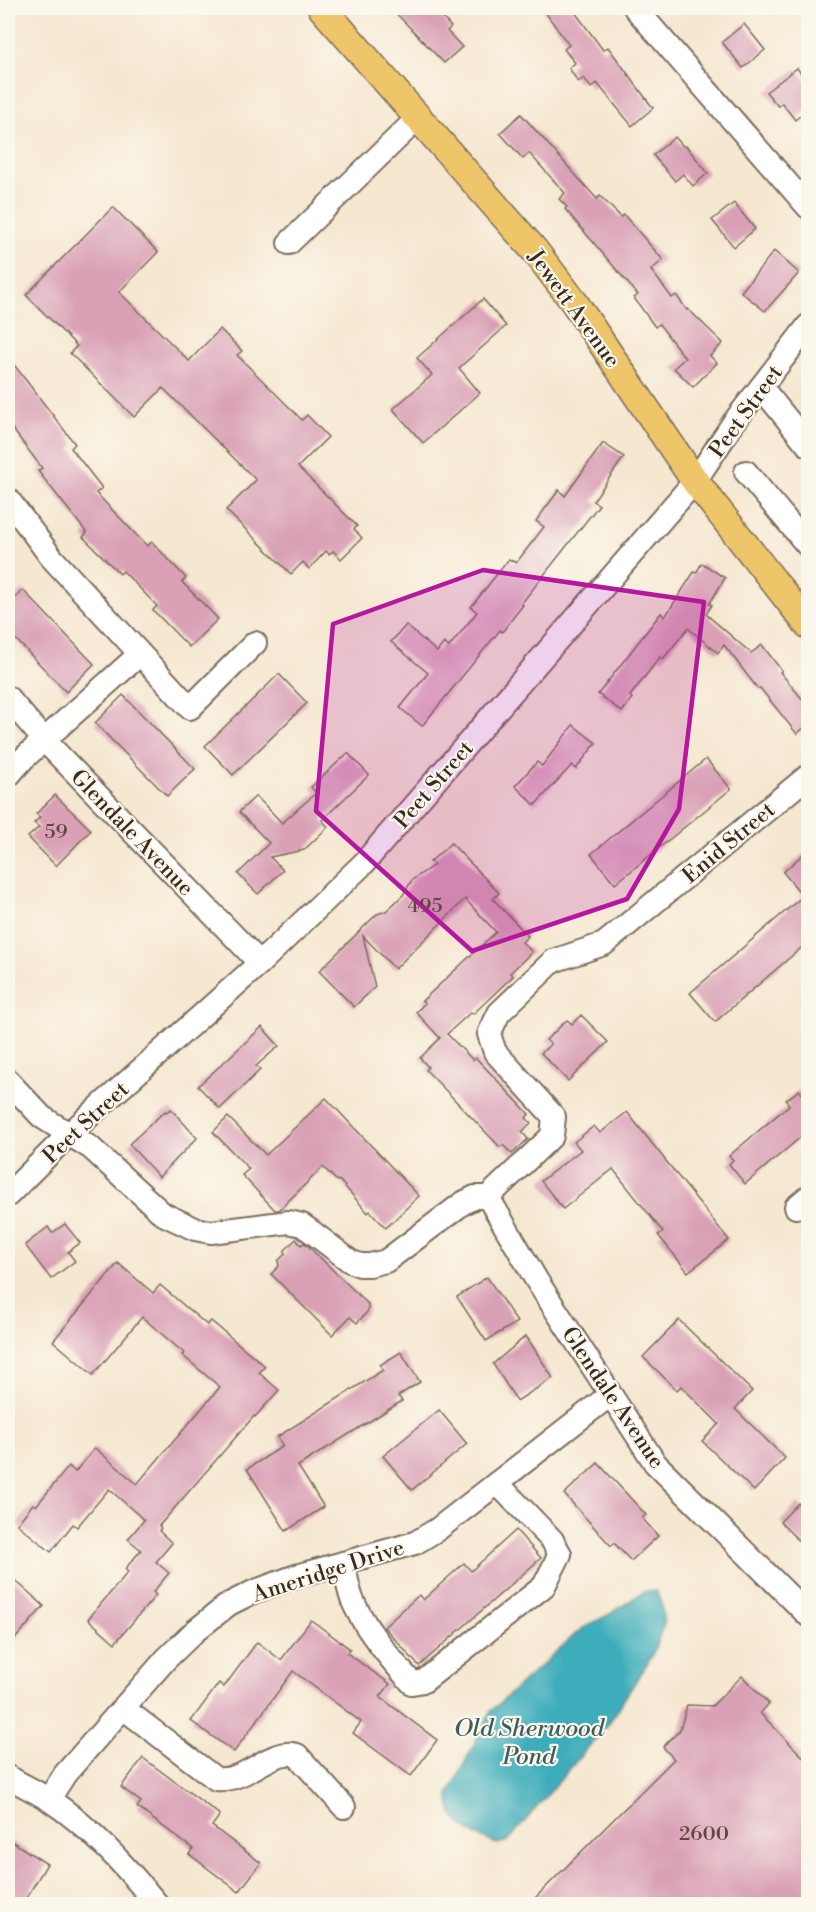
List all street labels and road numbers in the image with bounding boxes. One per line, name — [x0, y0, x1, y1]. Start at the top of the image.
street label: Jewett Avenue — [521, 244, 626, 373]
street label: Peet Street — [704, 360, 789, 463]
street label: Peet Street — [389, 735, 480, 835]
street label: Glendale Avenue — [65, 764, 199, 902]
street label: Enid Street — [677, 797, 781, 890]
street label: Peet Street — [37, 1076, 135, 1170]
street label: Glendale Avenue — [555, 1322, 670, 1474]
street label: Ameridge Drive — [248, 1534, 408, 1609]

